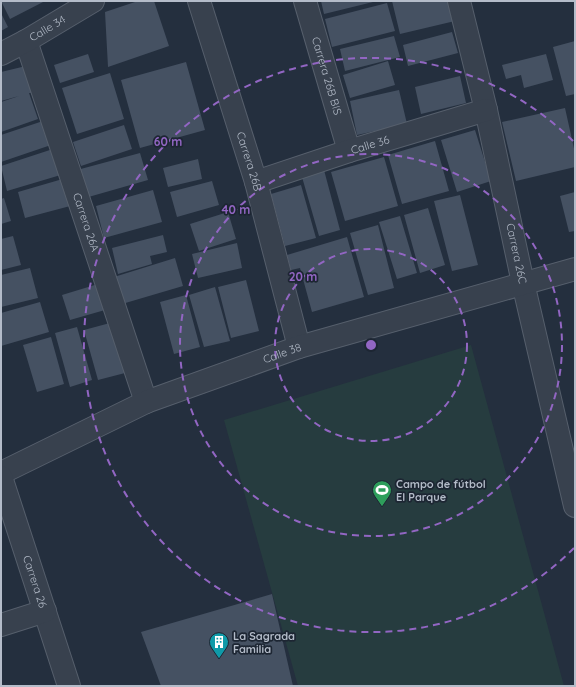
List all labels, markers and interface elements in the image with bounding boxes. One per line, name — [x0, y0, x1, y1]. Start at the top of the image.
street label: Calle 34 — [27, 12, 68, 44]
street label: Carrera 26B BIS — [309, 35, 345, 116]
street label: Carrera 26B — [234, 130, 265, 192]
street label: Calle 36 — [349, 132, 391, 157]
text: 60 m — [154, 134, 182, 149]
street label: Carrera 26A — [70, 191, 103, 254]
text: 40 m — [222, 202, 250, 217]
street label: Carrera 26C — [503, 222, 530, 285]
text: 20 m — [289, 269, 317, 284]
centre of rings — [364, 338, 378, 352]
street label: Calle 38 — [261, 340, 303, 366]
place label: Campo de fútbol El Parque — [396, 477, 486, 504]
sports icon: Campo de fútbol El Parque — [371, 479, 393, 507]
street label: Carrera 26 — [20, 554, 50, 610]
place label: La Sagrada Familia — [233, 629, 295, 656]
building icon: La Sagrada Familia — [208, 631, 230, 659]

